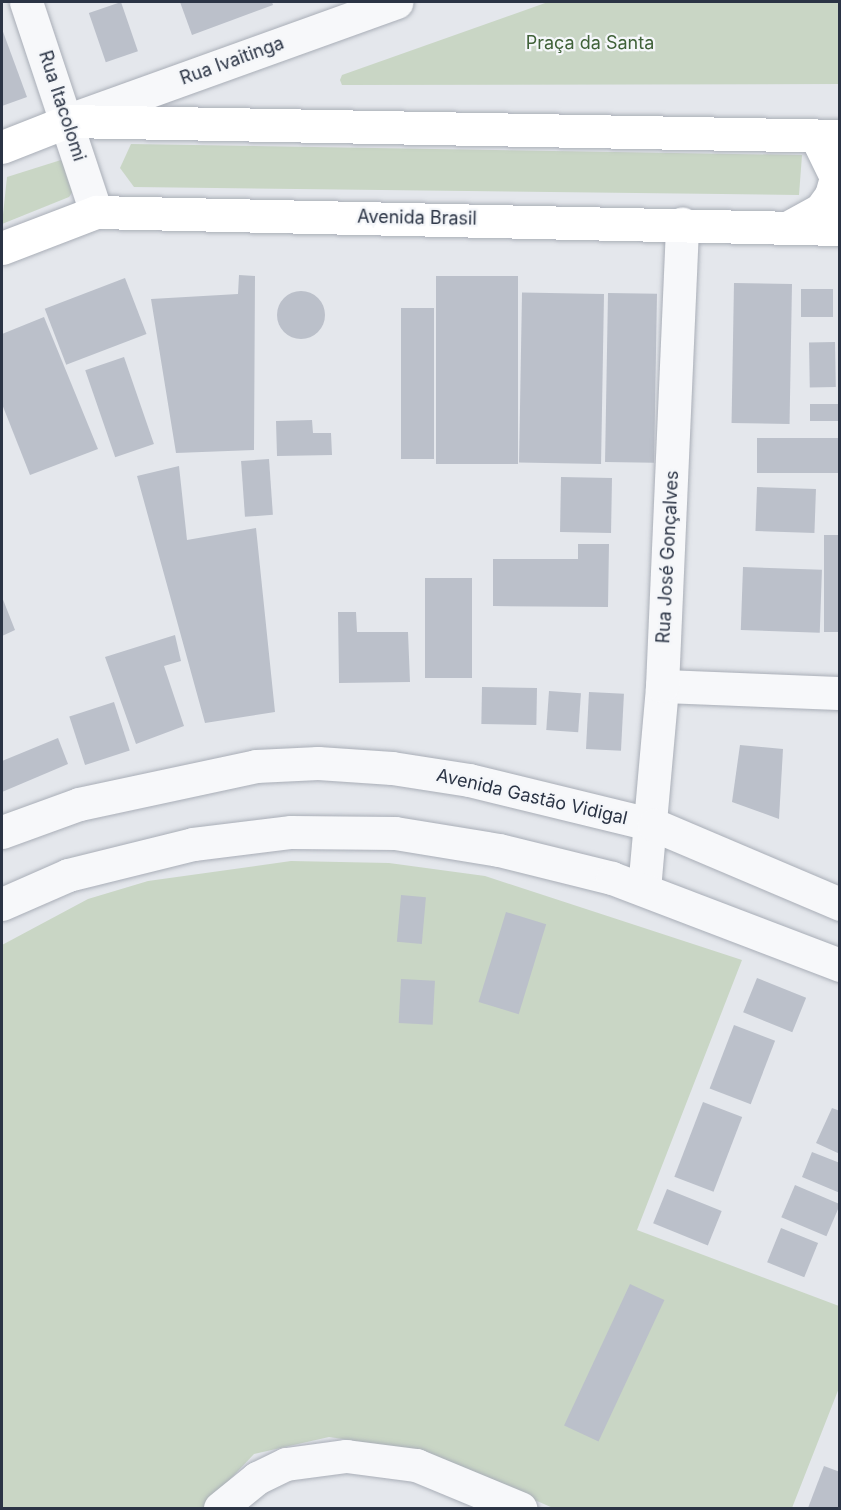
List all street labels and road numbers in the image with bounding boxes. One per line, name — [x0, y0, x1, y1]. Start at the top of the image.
street label: Rua Ivaitinga — [177, 32, 287, 90]
street label: Rua Itacolomi — [34, 48, 90, 164]
street label: Avenida Brasil — [357, 206, 477, 230]
street label: Rua José Gonçalves — [653, 470, 683, 644]
street label: Avenida Gastão Vidigal — [434, 765, 630, 829]

